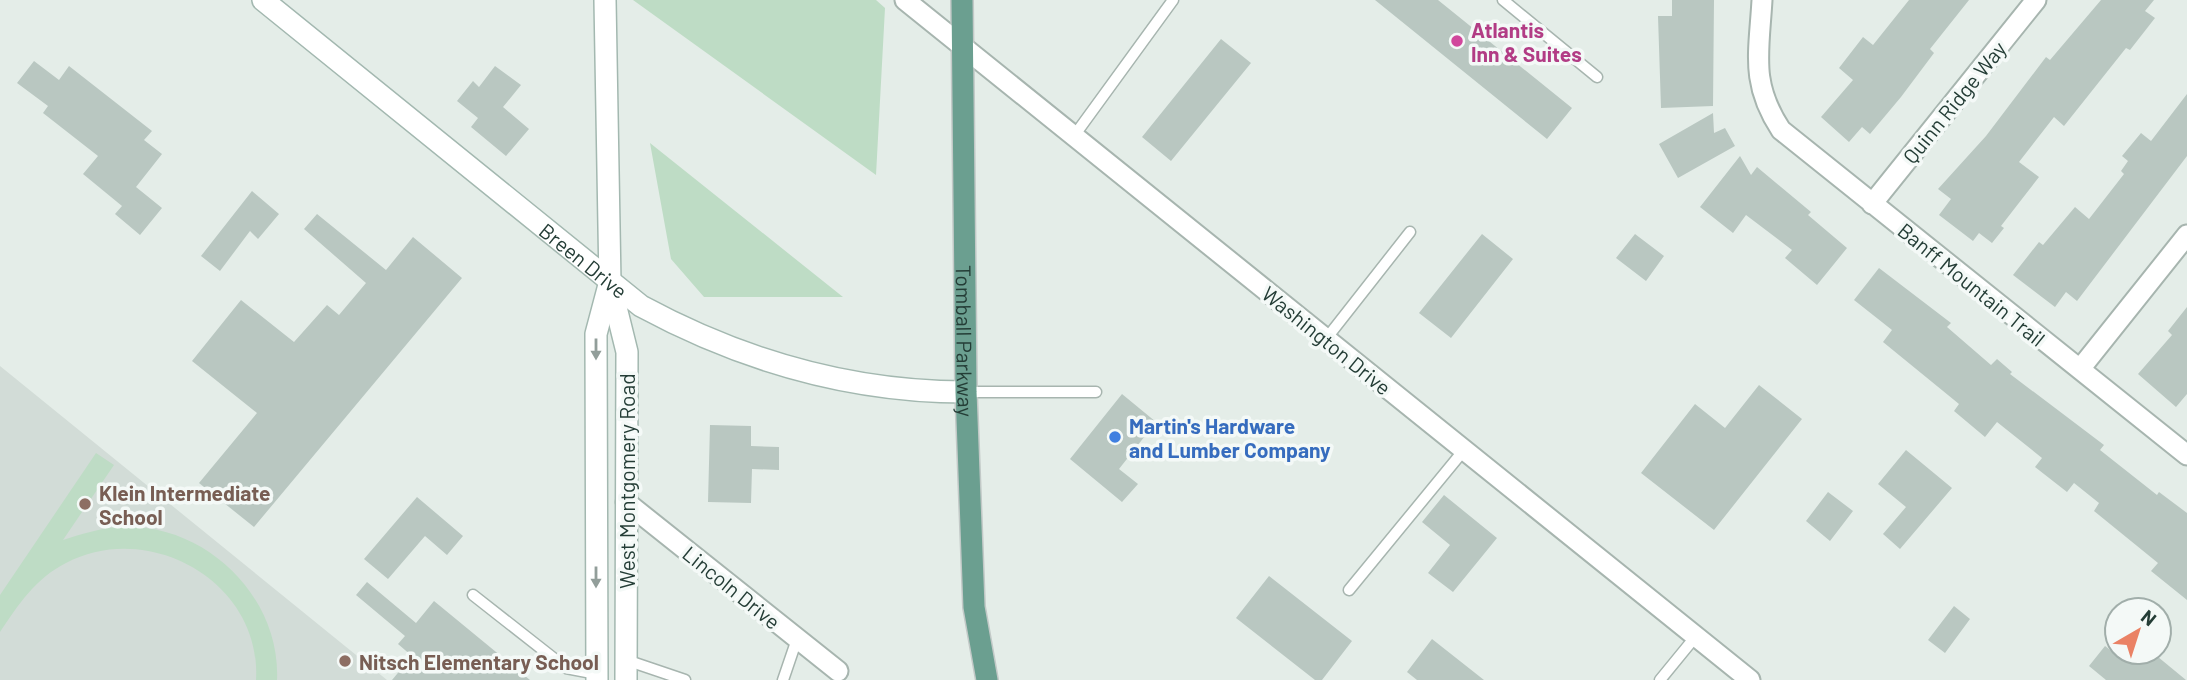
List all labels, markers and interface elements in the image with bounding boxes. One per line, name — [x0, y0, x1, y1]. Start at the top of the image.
place label: Atlantis Inn & Suites — [1471, 17, 1582, 66]
marker: Atlantis Inn & Suites — [1449, 33, 1465, 49]
street label: Quinn Ridge Way — [1897, 36, 2011, 168]
street label: Breen Drive — [535, 217, 633, 303]
street label: Banff Mountain Trail — [1893, 217, 2051, 351]
street label: Tomball Parkway — [952, 265, 979, 418]
street label: Washington Drive — [1258, 280, 1396, 400]
one-way arrow — [590, 339, 602, 361]
street label: West Montgomery Road — [614, 373, 639, 589]
place label: Martin's Hardware and Lumber Company — [1129, 413, 1331, 462]
marker: Martin's Hardware and Lumber Company — [1107, 429, 1123, 445]
place label: Klein Intermediate School — [99, 480, 270, 529]
marker: Klein Intermediate School — [77, 496, 93, 512]
street label: Lincoln Drive — [678, 540, 786, 634]
one-way arrow — [590, 566, 602, 588]
north arrow — [2103, 596, 2173, 666]
text: N — [2137, 604, 2161, 630]
place label: Nitsch Elementary School — [359, 649, 599, 674]
marker: Nitsch Elementary School — [337, 653, 353, 669]

